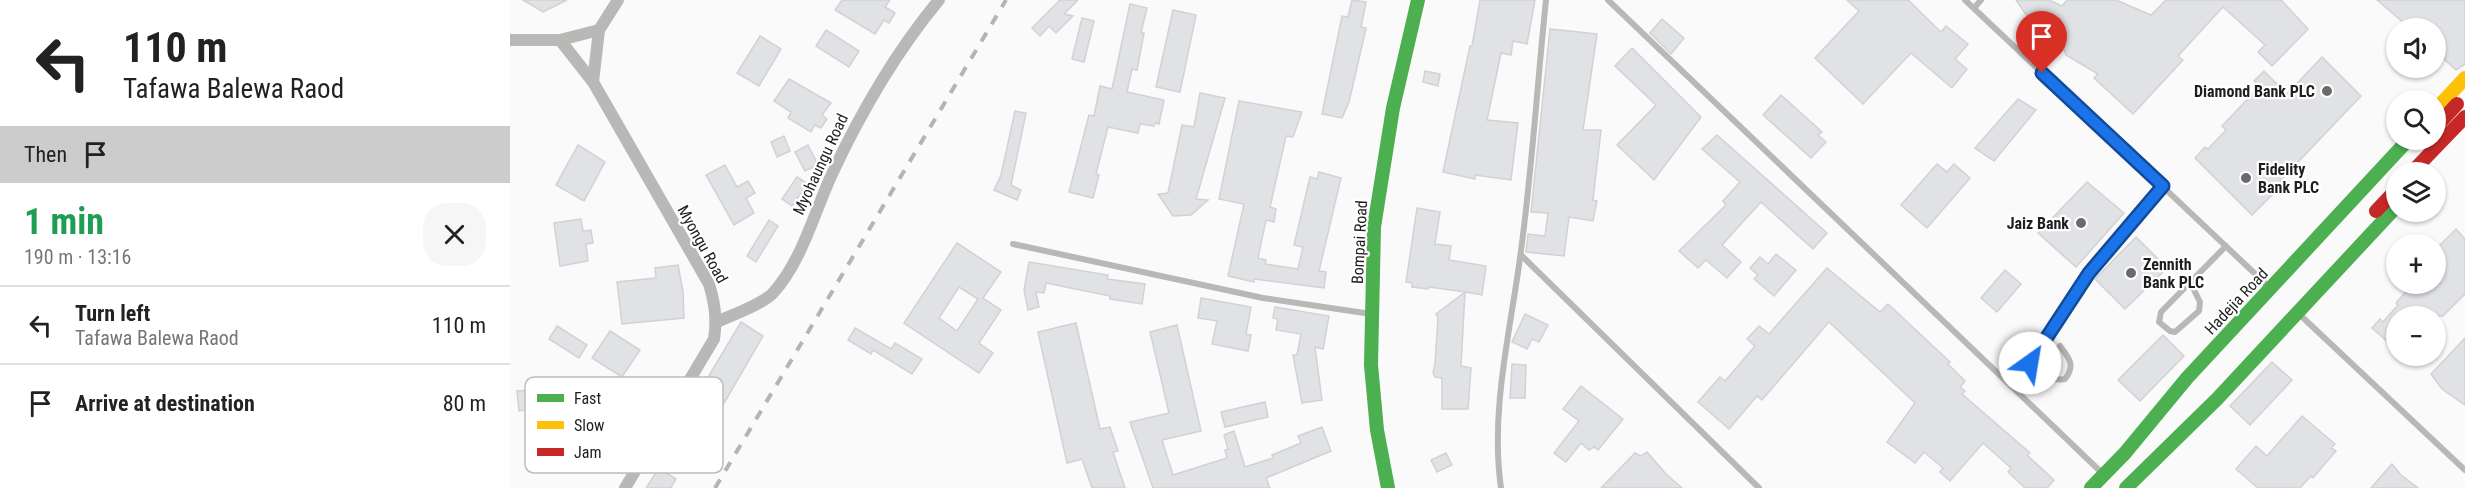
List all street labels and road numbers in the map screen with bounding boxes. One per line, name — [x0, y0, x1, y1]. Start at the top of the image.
street label: Myohaungu Road — [789, 111, 852, 218]
street label: Bompai Road — [1348, 200, 1371, 284]
street label: Myongu Road — [673, 202, 732, 286]
street label: Hadejia Road — [2201, 264, 2272, 338]

